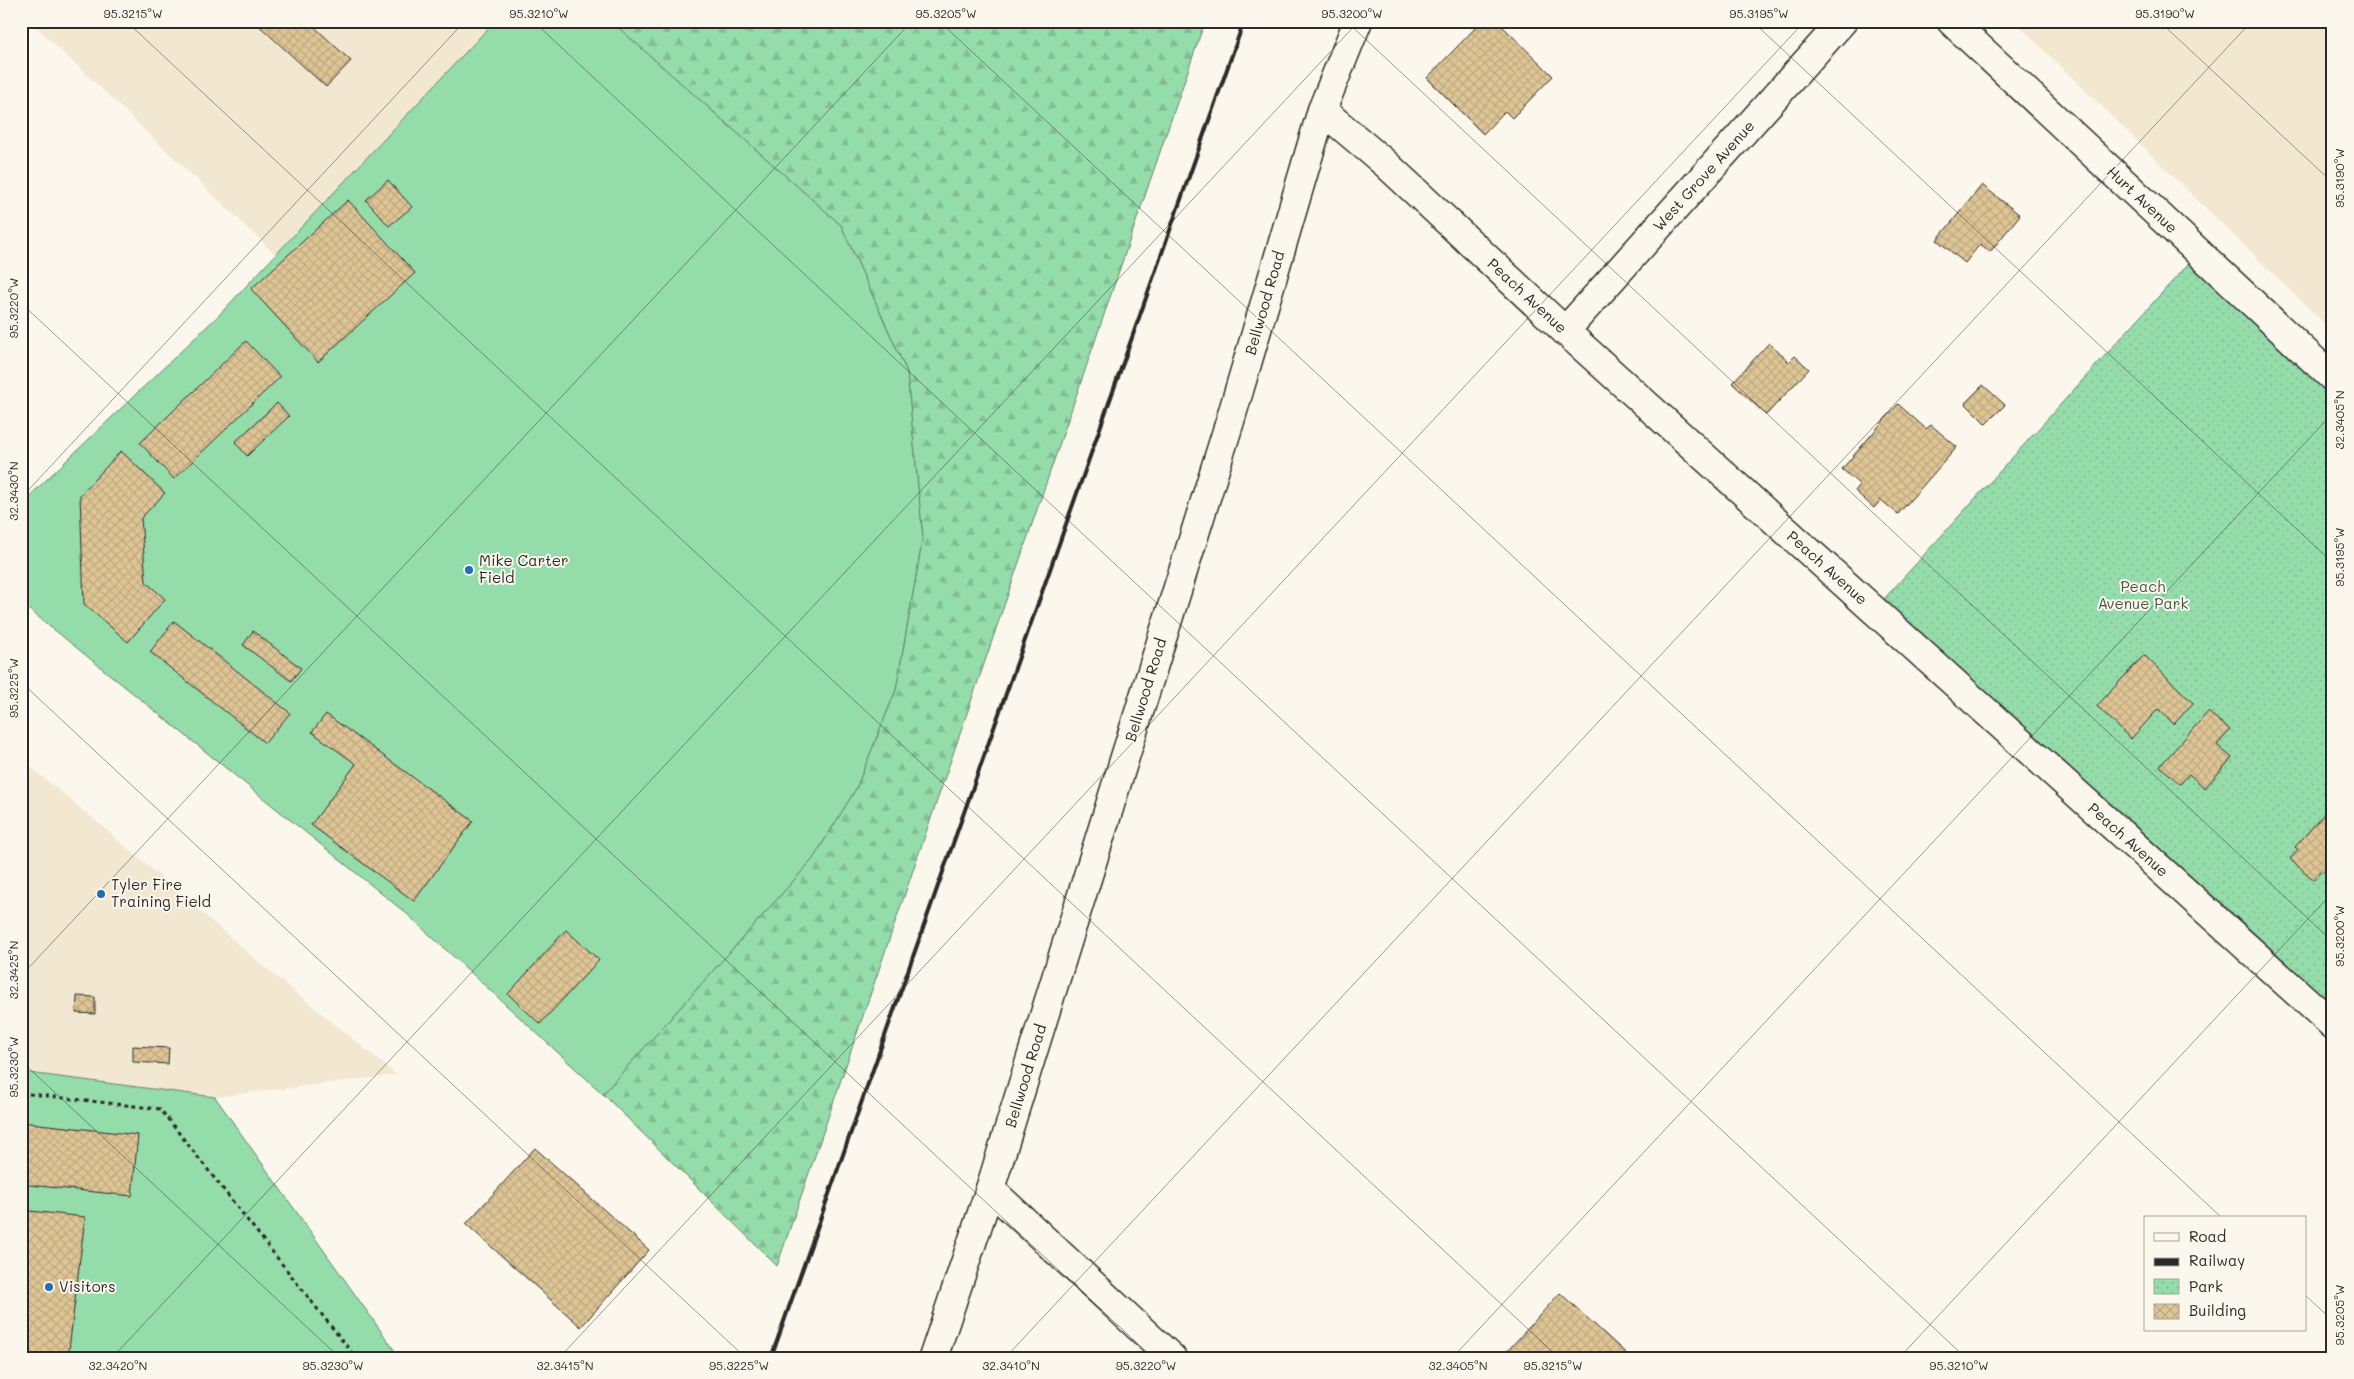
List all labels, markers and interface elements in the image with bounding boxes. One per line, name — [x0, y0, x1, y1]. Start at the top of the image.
text: 95.3215°W — [104, 5, 162, 21]
text: 95.3210°W — [509, 5, 569, 21]
text: 95.3205°W — [916, 5, 976, 21]
text: 95.3200°W — [1321, 5, 1383, 21]
text: 95.3195°W — [1729, 5, 1789, 21]
text: 95.3190°W — [2135, 5, 2195, 21]
street label: West Grove Avenue — [1648, 116, 1758, 235]
text: 95.3190°W — [2331, 148, 2347, 208]
street label: Hurt Avenue — [2103, 161, 2182, 237]
street label: Bellwood Road — [1240, 248, 1288, 357]
street label: Peach Avenue — [1484, 253, 1572, 337]
text: 95.3220°W — [5, 278, 21, 338]
text: 32.3405°N — [2331, 390, 2347, 450]
text: 32.3430°N — [5, 461, 21, 521]
street label: Peach Avenue — [1783, 526, 1872, 609]
text: 95.3195°W — [2331, 527, 2347, 587]
place label: Mike Carter Field — [479, 550, 569, 587]
marker: Mike Carter Field — [463, 564, 475, 576]
park label: Peach Avenue Park — [2098, 576, 2188, 613]
street label: Bellwood Road — [1120, 636, 1170, 744]
text: 95.3225°W — [5, 658, 21, 718]
street label: Peach Avenue — [2084, 798, 2173, 881]
place label: Tyler Fire Training Field — [111, 874, 211, 911]
marker: Tyler Fire Training Field — [95, 888, 107, 900]
text: 95.3200°W — [2331, 905, 2347, 967]
text: 32.3425°N — [5, 941, 21, 999]
street label: Bellwood Road — [1000, 1022, 1050, 1130]
text: 95.3230°W — [5, 1037, 21, 1097]
legend — [2144, 1216, 2306, 1332]
text: Road — [2189, 1226, 2226, 1246]
text: Railway — [2189, 1250, 2245, 1270]
place label: Visitors — [59, 1276, 115, 1296]
text: Park — [2189, 1276, 2223, 1296]
marker: Visitors — [43, 1281, 55, 1293]
text: 95.3205°W — [2331, 1285, 2347, 1345]
text: Building — [2189, 1300, 2246, 1320]
text: 32.3420°N — [89, 1357, 147, 1373]
text: 95.3230°W — [303, 1357, 363, 1373]
text: 32.3415°N — [536, 1357, 594, 1373]
text: 95.3225°W — [709, 1357, 769, 1373]
text: 32.3410°N — [982, 1357, 1040, 1373]
text: 95.3220°W — [1116, 1357, 1176, 1373]
text: 32.3405°N — [1428, 1357, 1488, 1373]
text: 95.3215°W — [1524, 1357, 1582, 1373]
text: 95.3210°W — [1929, 1357, 1989, 1373]

